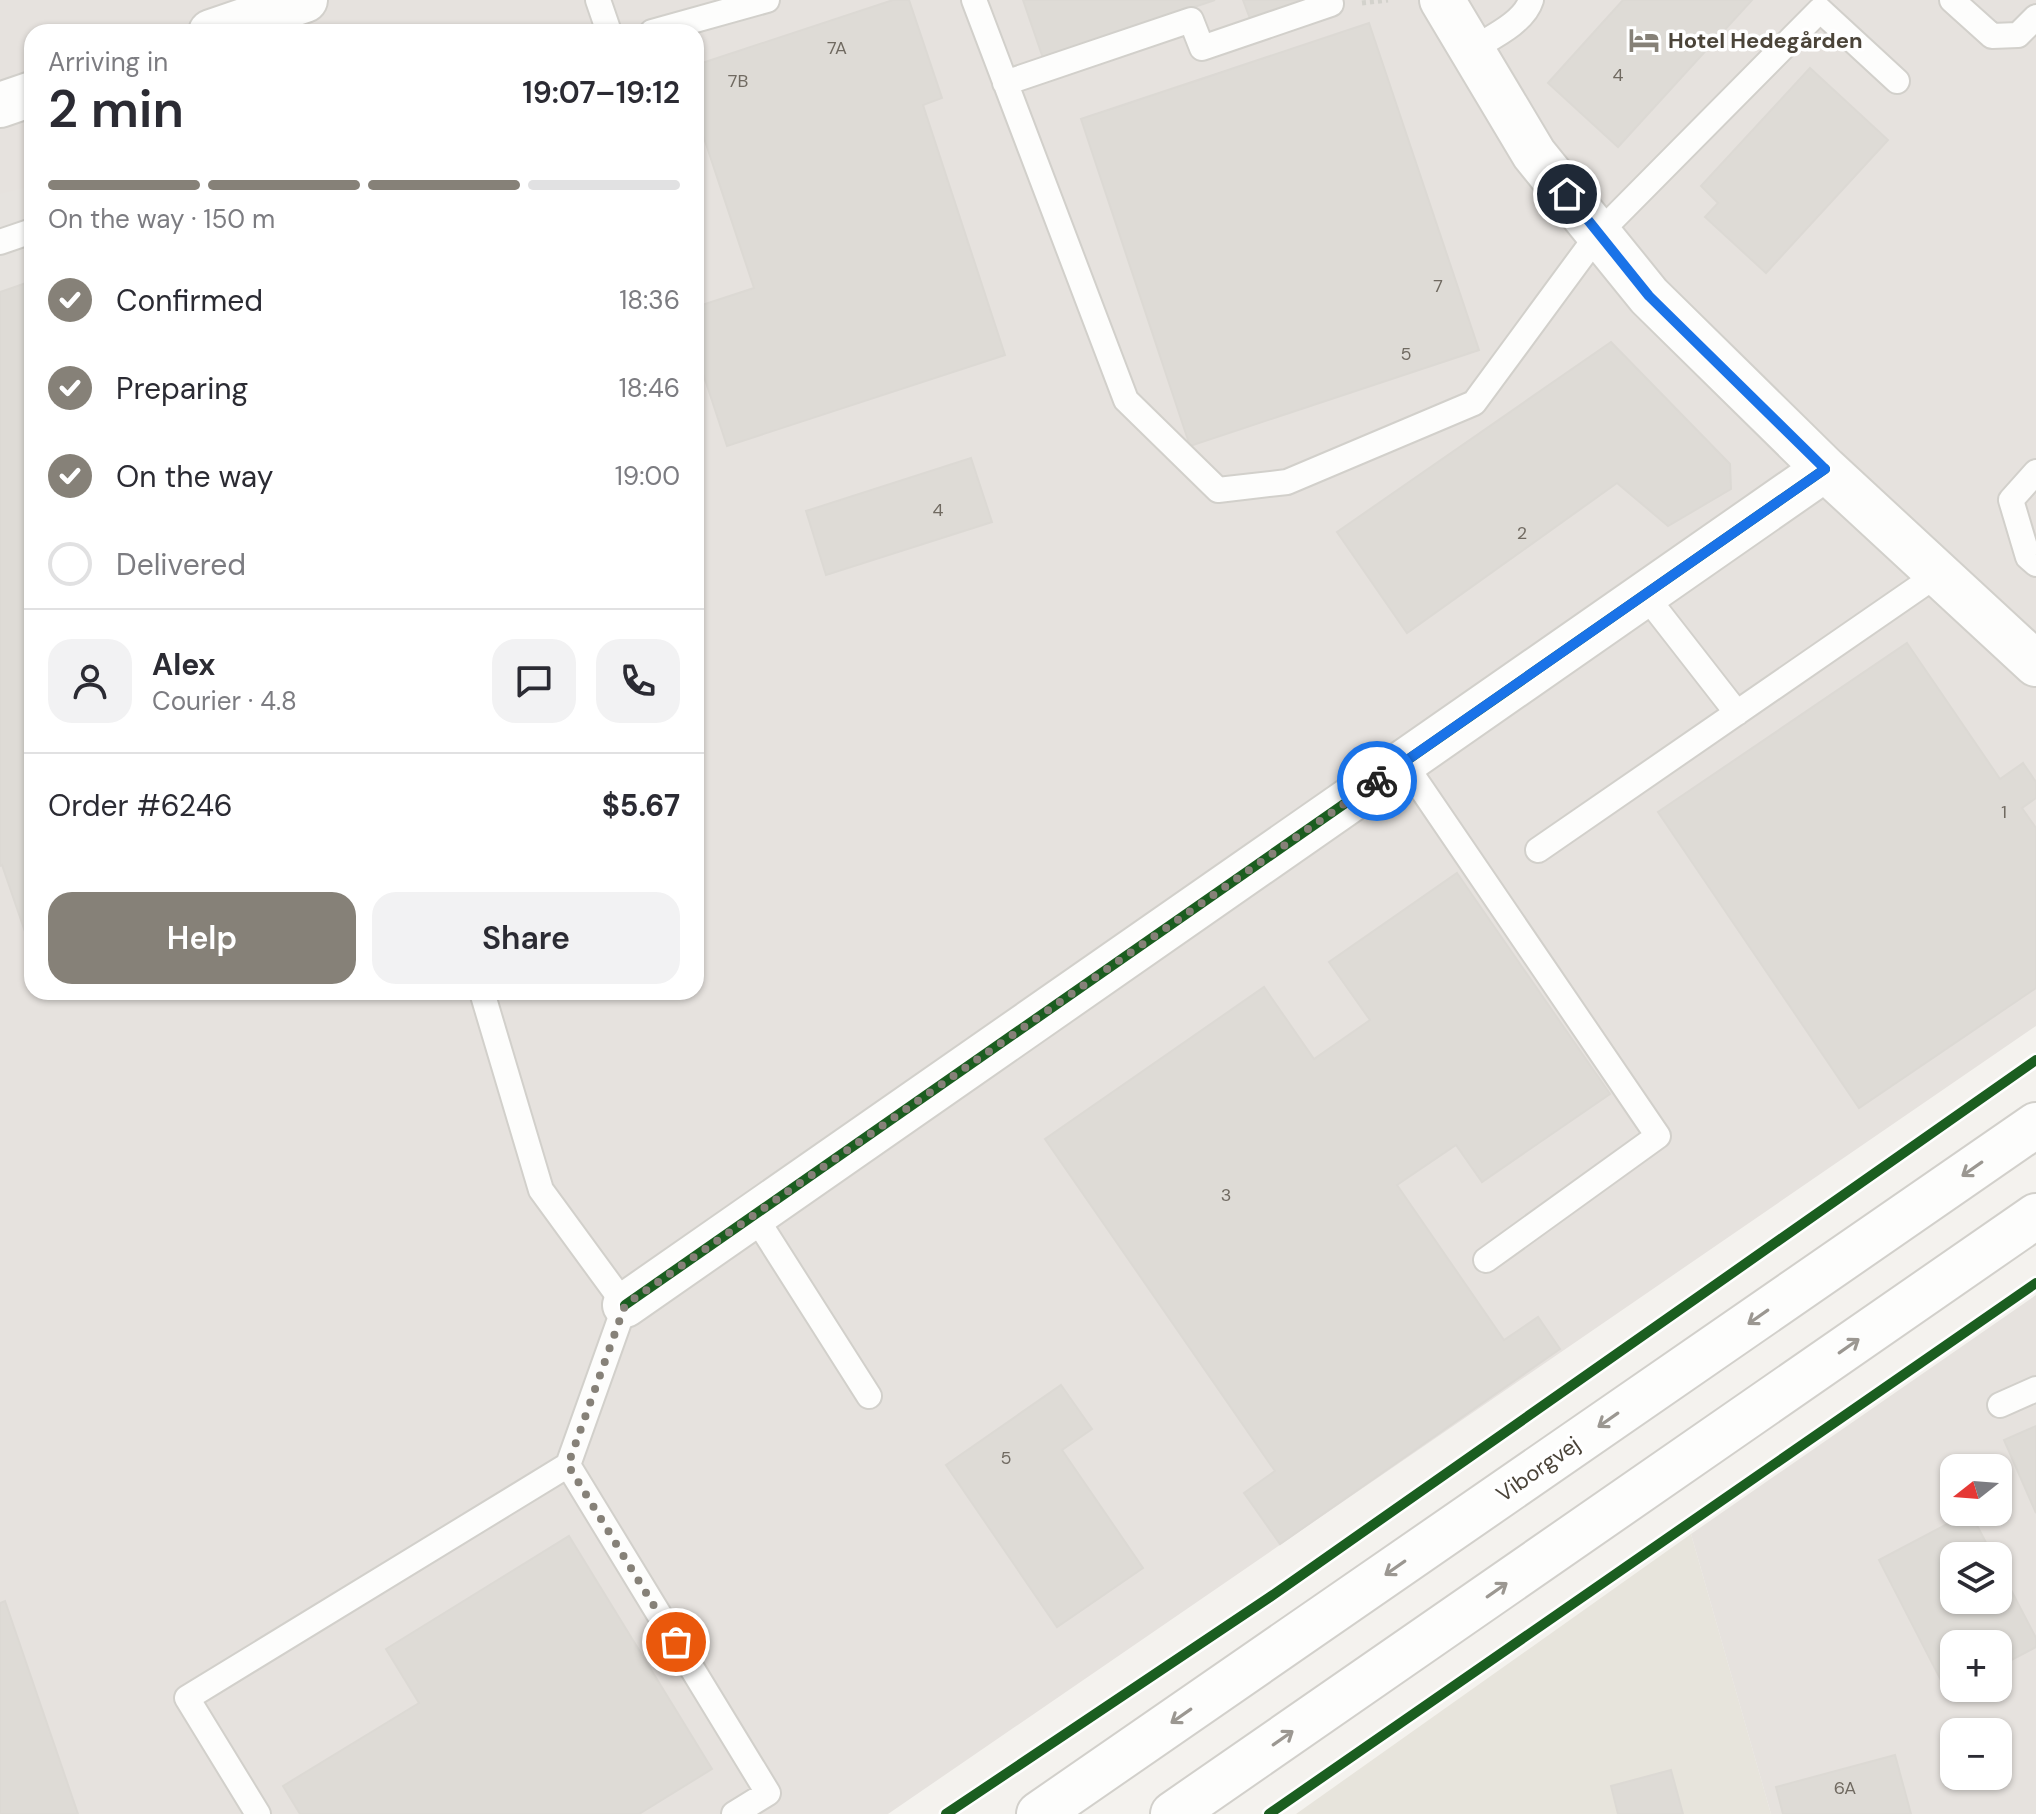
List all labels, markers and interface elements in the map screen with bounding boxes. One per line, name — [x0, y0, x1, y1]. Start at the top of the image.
hotel icon: Hotel Hedegården — [1627, 23, 1661, 57]
place label: Hotel Hedegården — [1668, 26, 1863, 55]
house number: 7A — [827, 36, 847, 60]
text: Arriving in — [48, 45, 168, 79]
house number: 4 — [1613, 63, 1624, 87]
house number: 7B — [728, 69, 748, 93]
text: 19:07–19:12 — [522, 73, 680, 112]
text: 2 min — [48, 75, 184, 143]
pin — [1533, 160, 1601, 228]
icon: home — [1545, 172, 1589, 216]
text: On the way · 150 m — [48, 202, 275, 236]
house number: 7 — [1433, 274, 1443, 298]
icon: check — [48, 278, 92, 322]
text: Confirmed — [116, 281, 263, 320]
text: 18:36 — [619, 283, 680, 317]
house number: 5 — [1401, 342, 1411, 366]
icon: check — [48, 366, 92, 410]
text: Preparing — [116, 369, 248, 408]
text: 18:46 — [619, 371, 680, 405]
icon: check — [48, 454, 92, 498]
text: On the way — [116, 457, 273, 496]
text: 19:00 — [615, 459, 680, 493]
house number: 4 — [933, 498, 944, 522]
house number: 2 — [1517, 521, 1527, 545]
text: Delivered — [116, 545, 246, 584]
button: person — [48, 639, 132, 723]
button: chat — [492, 639, 576, 723]
button: phone — [596, 639, 680, 723]
text: Alex — [152, 645, 215, 684]
text: Courier · 4.8 — [152, 684, 297, 718]
courier — [1337, 741, 1417, 821]
icon: bike — [1355, 759, 1399, 803]
text: Order #6246 — [48, 786, 233, 825]
text: $5.67 — [602, 786, 680, 825]
house number: 1 — [2001, 800, 2007, 824]
button: Help — [48, 892, 356, 984]
button: Share — [372, 892, 680, 984]
one-way arrow — [1961, 1161, 1983, 1177]
house number: 3 — [1221, 1183, 1231, 1207]
one-way arrow — [1747, 1309, 1769, 1325]
one-way arrow — [1838, 1337, 1860, 1354]
one-way arrow — [1598, 1412, 1620, 1428]
street label: Viborgvej — [1490, 1430, 1586, 1508]
house number: 5 — [1001, 1446, 1011, 1470]
north arrow — [1940, 1454, 2012, 1526]
map controls — [1940, 1454, 2012, 1790]
button: layers — [1940, 1542, 2012, 1614]
one-way arrow — [1384, 1560, 1406, 1576]
one-way arrow — [1486, 1582, 1508, 1598]
pin — [642, 1608, 710, 1676]
icon: bag — [654, 1620, 698, 1664]
button: + — [1940, 1630, 2012, 1702]
one-way arrow — [1170, 1708, 1192, 1724]
button: − — [1940, 1718, 2012, 1790]
one-way arrow — [1272, 1730, 1294, 1746]
house number: 6A — [1834, 1776, 1856, 1800]

